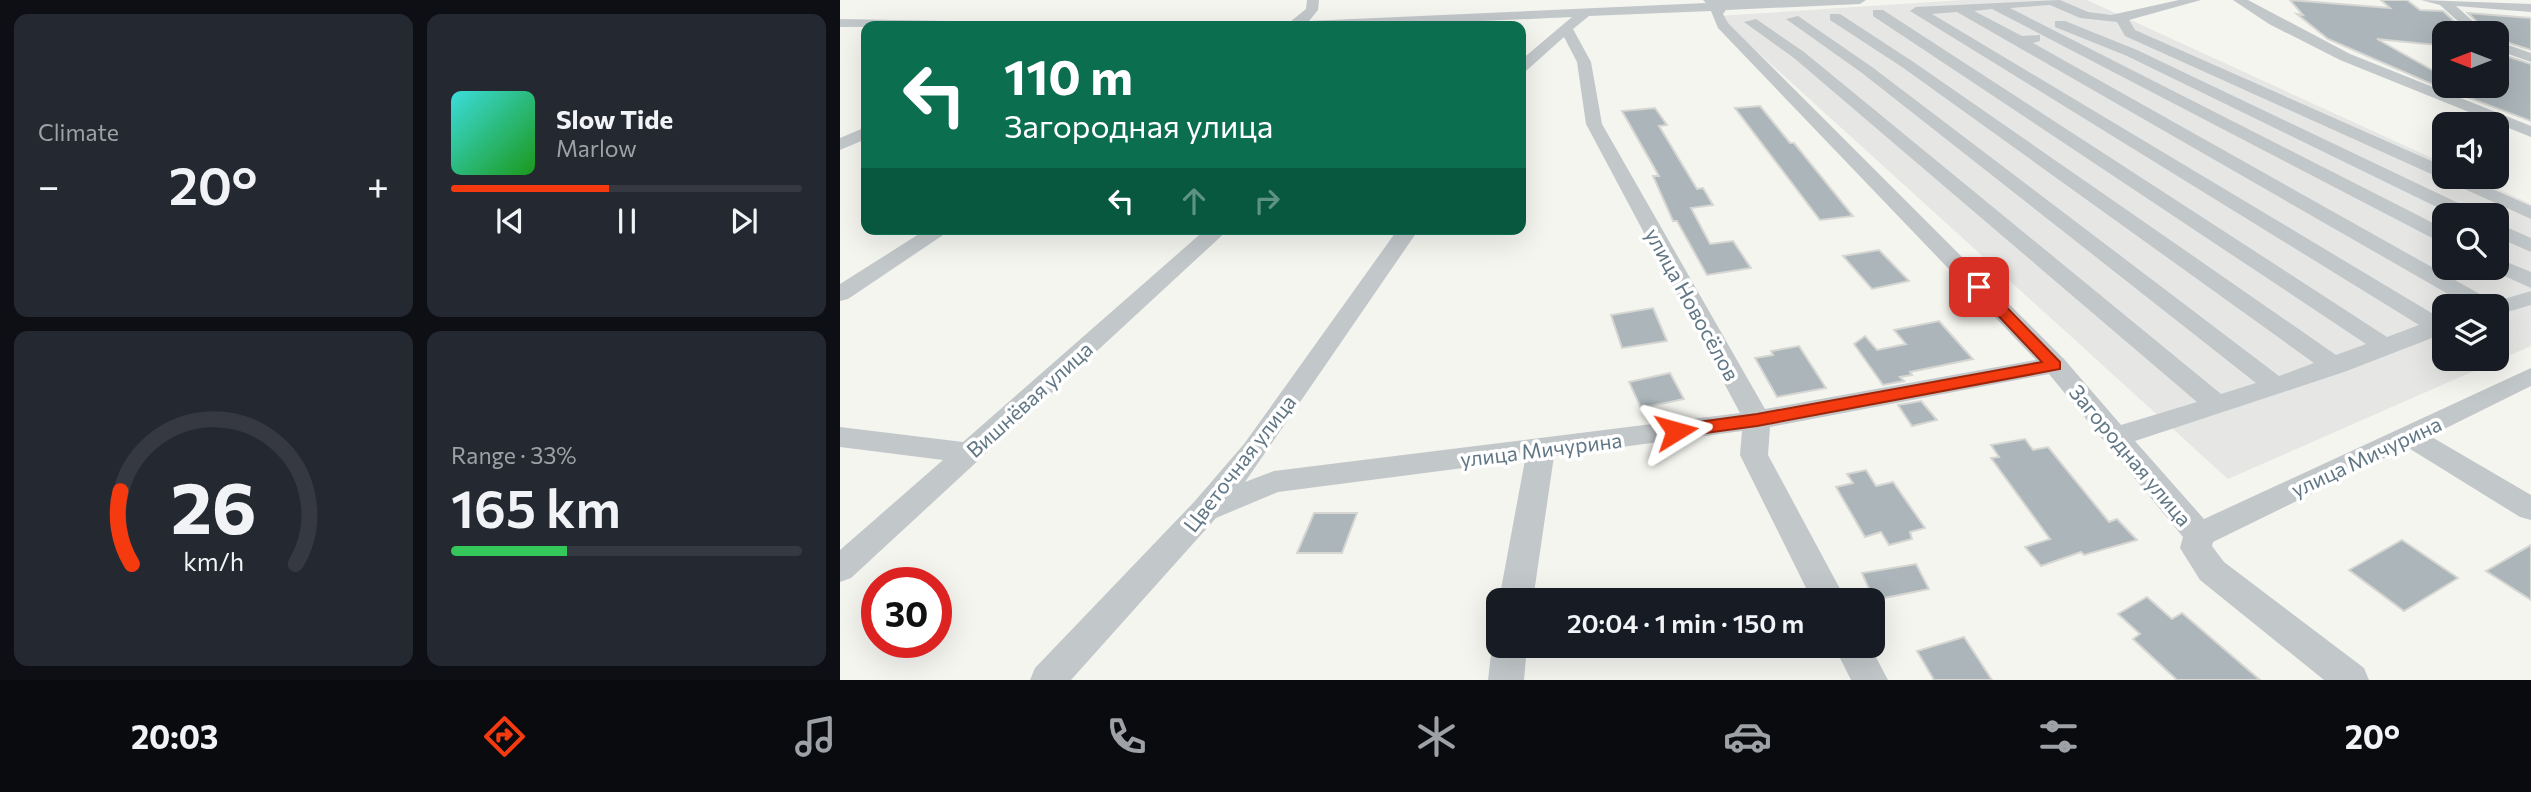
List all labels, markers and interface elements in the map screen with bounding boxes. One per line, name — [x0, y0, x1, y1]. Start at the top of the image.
north arrow — [2432, 21, 2510, 98]
map controls — [2432, 21, 2509, 371]
text: 110 m — [1004, 45, 1133, 105]
icon: left — [889, 49, 980, 140]
text: Slow Tide — [556, 103, 673, 134]
text: Загородная улица — [1004, 105, 1273, 145]
button: sound — [2432, 112, 2509, 189]
text: Climate — [38, 118, 119, 146]
text: Marlow — [556, 134, 637, 162]
text: 20° — [169, 152, 258, 216]
text: − — [38, 161, 60, 208]
text: + — [367, 161, 389, 208]
icon: left — [1102, 182, 1140, 220]
icon: ahead — [1175, 182, 1213, 220]
icon: right — [1248, 182, 1286, 220]
icon: previous — [491, 202, 529, 240]
icon: pause — [608, 202, 646, 240]
icon: next — [725, 202, 763, 240]
button: search — [2432, 203, 2509, 280]
street label: улица Новосёлов — [1641, 223, 1745, 385]
pin — [1949, 257, 2009, 317]
icon: arrive — [1960, 268, 1998, 306]
button: layers — [2432, 294, 2509, 371]
street label: Вишнёвая улица — [961, 336, 1097, 462]
street label: Загородная улица — [2065, 379, 2197, 531]
street label: Цветочная улица — [1178, 389, 1300, 537]
position arrow — [1639, 394, 1713, 468]
street label: улица Мичурина — [2287, 410, 2445, 502]
street label: улица Мичурина — [1459, 427, 1623, 471]
text: Range · 33% — [451, 441, 577, 469]
text: 26 — [171, 461, 256, 550]
text: 165 km — [451, 475, 621, 539]
text: km/h — [183, 546, 244, 576]
speed limit sign: 30 — [861, 567, 952, 658]
text: 20:04 · 1 min · 150 m — [1567, 607, 1804, 638]
icon: directions — [480, 712, 529, 761]
icon: music — [791, 712, 840, 761]
icon: phone — [1102, 712, 1151, 761]
icon: climate — [1412, 712, 1461, 761]
icon: car — [1723, 712, 1772, 761]
icon: filters — [2034, 712, 2083, 761]
text: 20:03 — [131, 716, 218, 756]
text: 20° — [2345, 716, 2400, 756]

